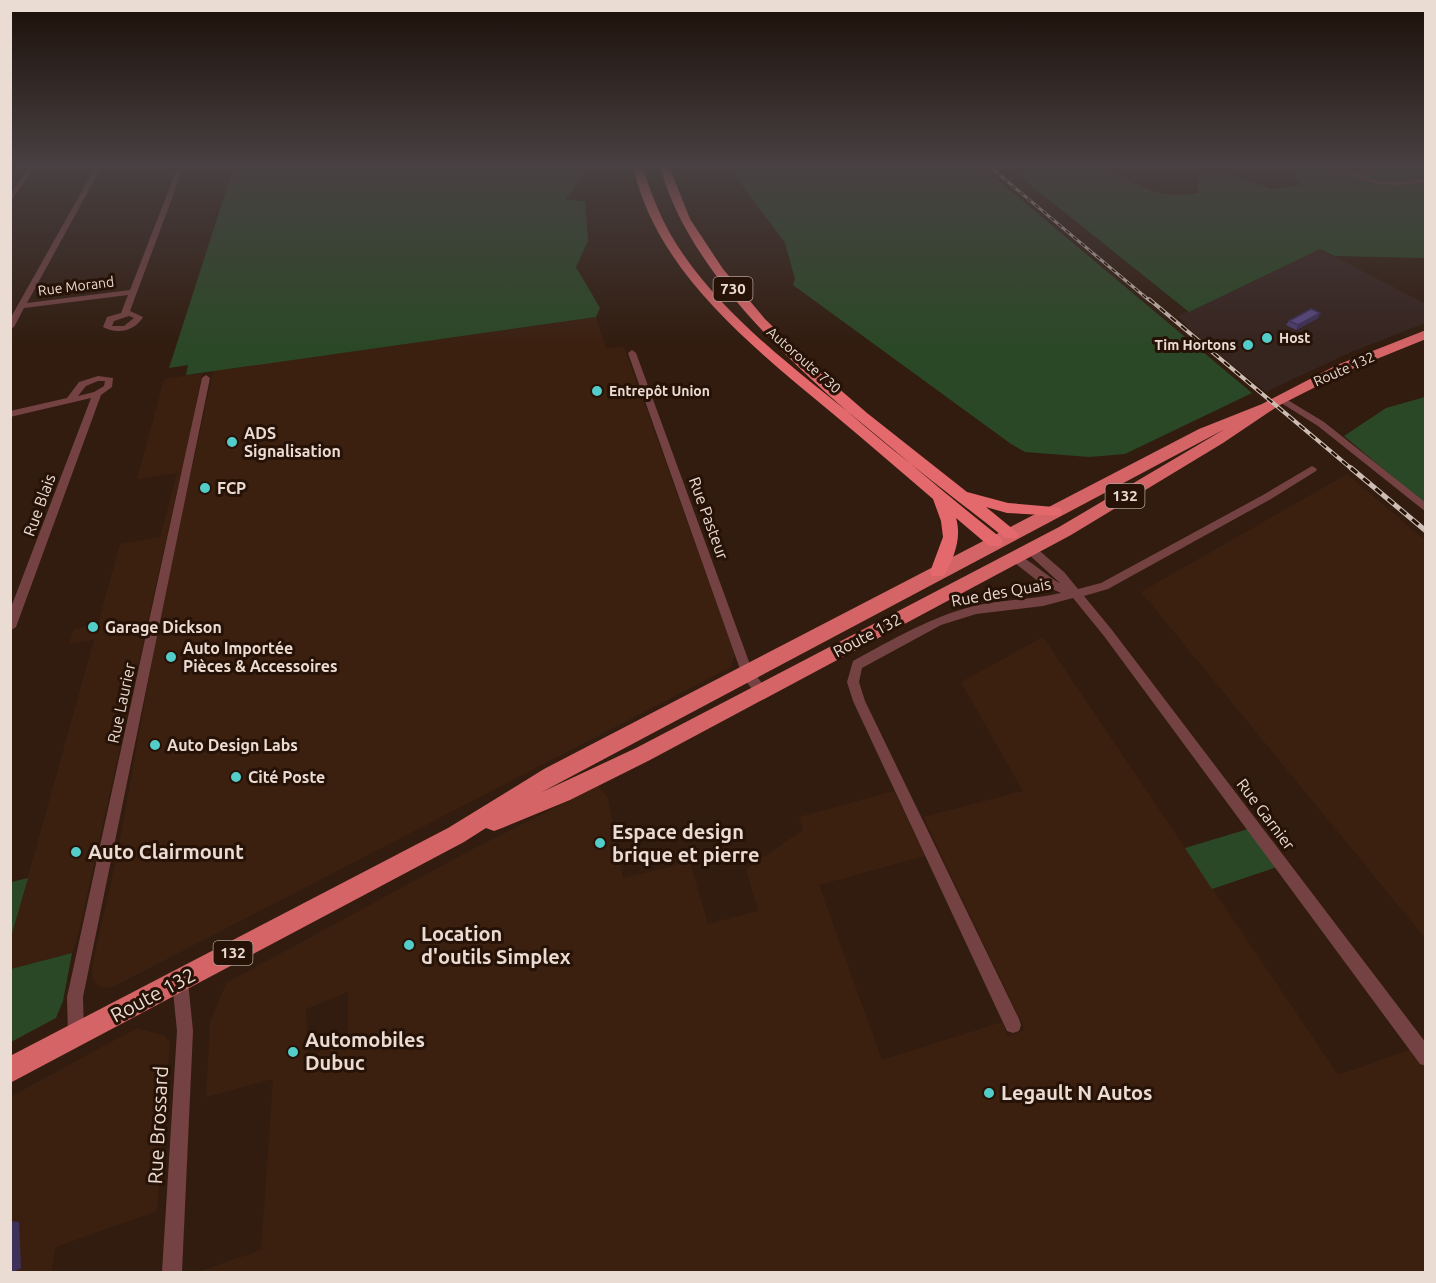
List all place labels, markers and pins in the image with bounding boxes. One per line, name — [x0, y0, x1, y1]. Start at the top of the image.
place label: Host — [1279, 330, 1310, 346]
marker: Host — [1260, 331, 1274, 345]
place label: Tim Hortons — [1155, 337, 1236, 353]
marker: Tim Hortons — [1241, 338, 1255, 352]
place label: Entrepôt Union — [609, 383, 710, 399]
marker: Entrepôt Union — [590, 384, 604, 398]
place label: ADS Signalisation — [244, 424, 341, 460]
marker: ADS Signalisation — [225, 435, 239, 449]
place label: FCP — [217, 479, 246, 497]
marker: FCP — [198, 481, 212, 495]
place label: Garage Dickson — [105, 618, 222, 636]
marker: Garage Dickson — [86, 620, 100, 634]
place label: Auto Importée Pièces & Accessoires — [183, 639, 338, 675]
marker: Auto Importée Pièces & Accessoires — [164, 650, 178, 664]
place label: Auto Design Labs — [167, 736, 298, 754]
marker: Auto Design Labs — [148, 738, 162, 752]
place label: Cité Poste — [248, 768, 325, 786]
marker: Cité Poste — [229, 770, 243, 784]
place label: Espace design brique et pierre — [612, 820, 759, 866]
marker: Espace design brique et pierre — [593, 836, 607, 850]
place label: Auto Clairmount — [88, 840, 244, 863]
marker: Auto Clairmount — [69, 845, 83, 859]
place label: Location d'outils Simplex — [421, 922, 571, 968]
marker: Location d'outils Simplex — [402, 938, 416, 952]
place label: Automobiles Dubuc — [305, 1028, 425, 1074]
marker: Automobiles Dubuc — [286, 1045, 300, 1059]
place label: Legault N Autos — [1001, 1081, 1153, 1104]
marker: Legault N Autos — [982, 1086, 996, 1100]

